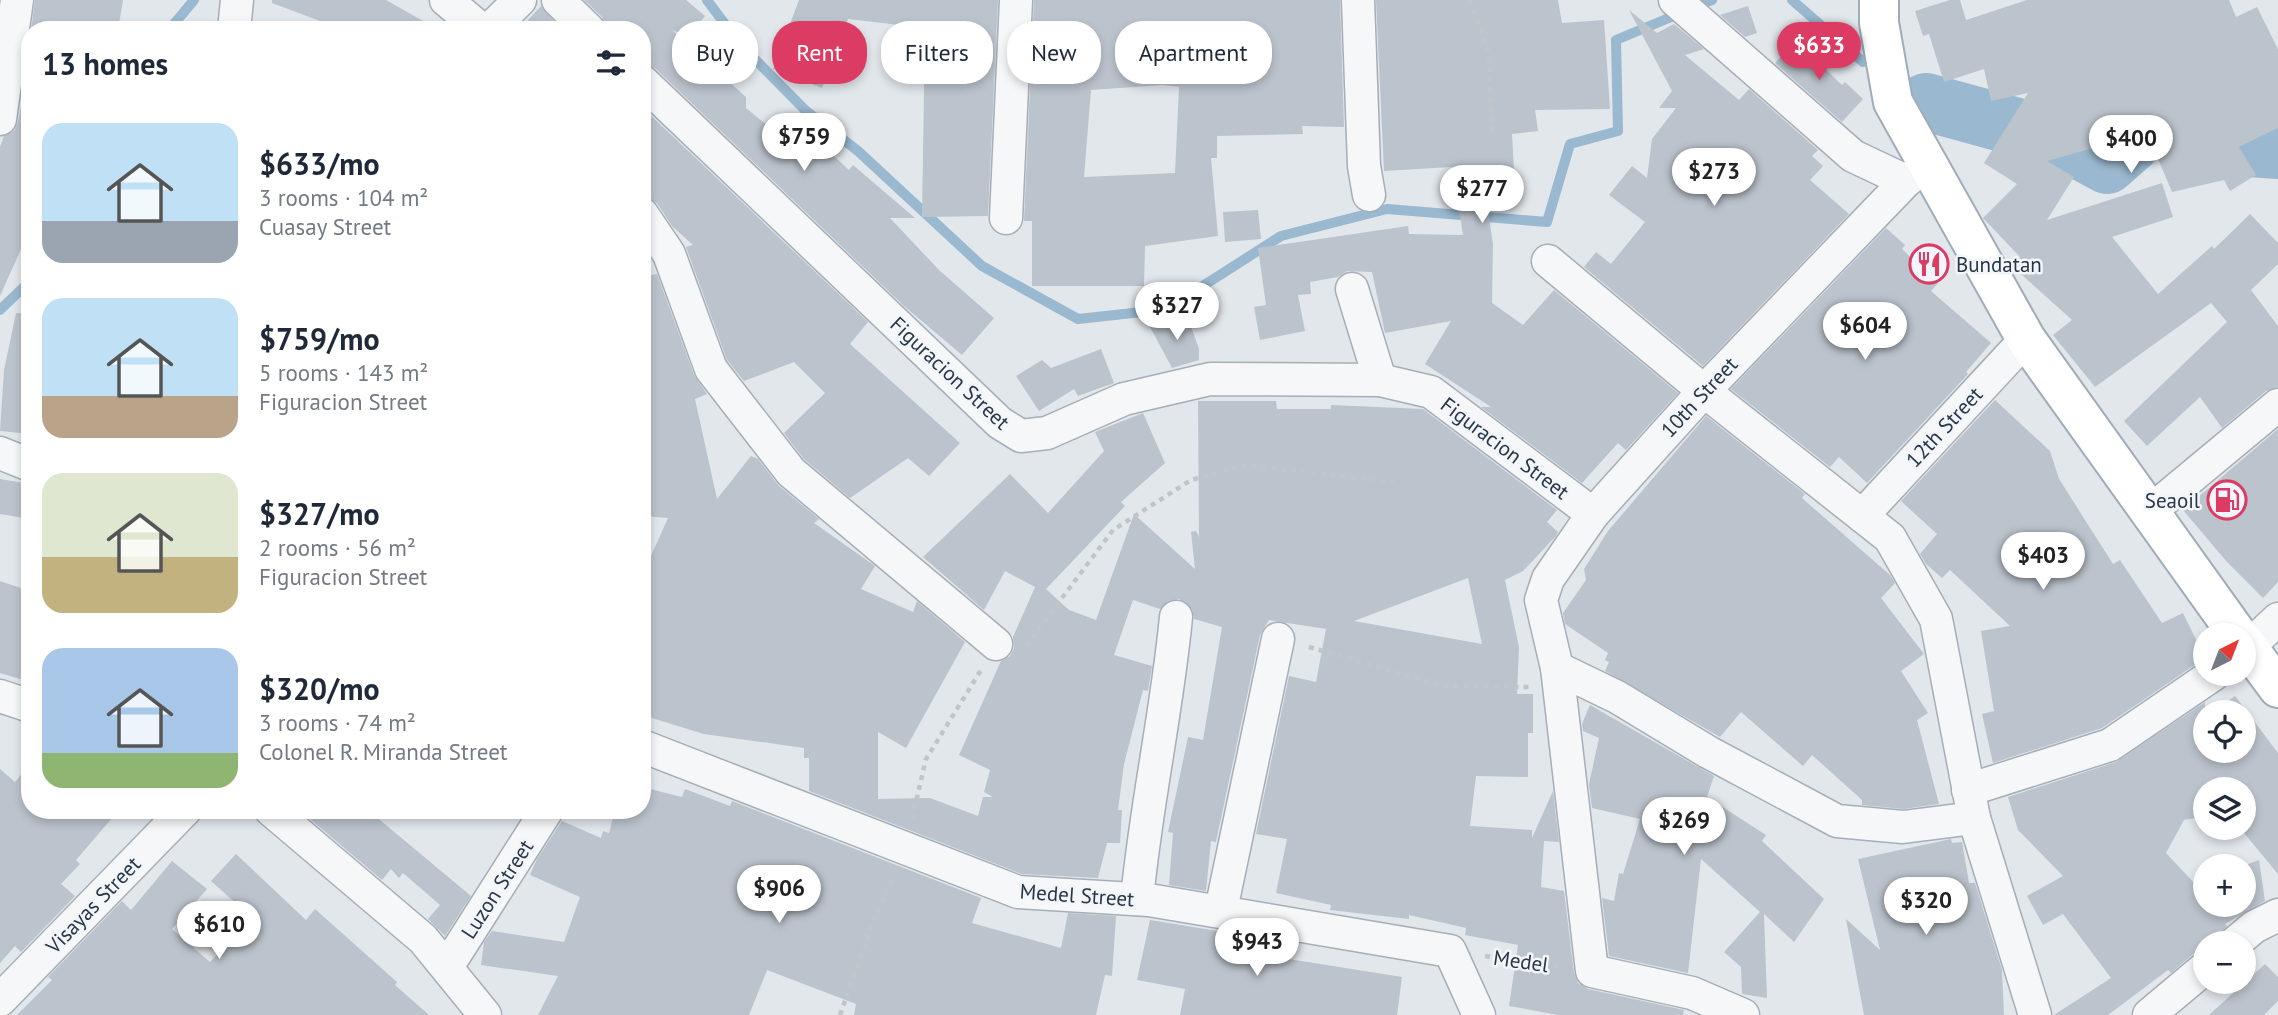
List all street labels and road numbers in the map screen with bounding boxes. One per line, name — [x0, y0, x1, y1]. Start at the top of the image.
street label: Figuracion Street — [885, 311, 1015, 435]
street label: 10th Street — [1655, 351, 1743, 443]
street label: 12th Street — [1900, 381, 1988, 473]
street label: Figuracion Street — [1435, 391, 1575, 505]
street label: Luzon Street — [455, 834, 539, 944]
street label: Visayas Street — [39, 851, 146, 960]
street label: Medel Street — [1019, 878, 1135, 912]
street label: Medel — [1492, 944, 1550, 978]

